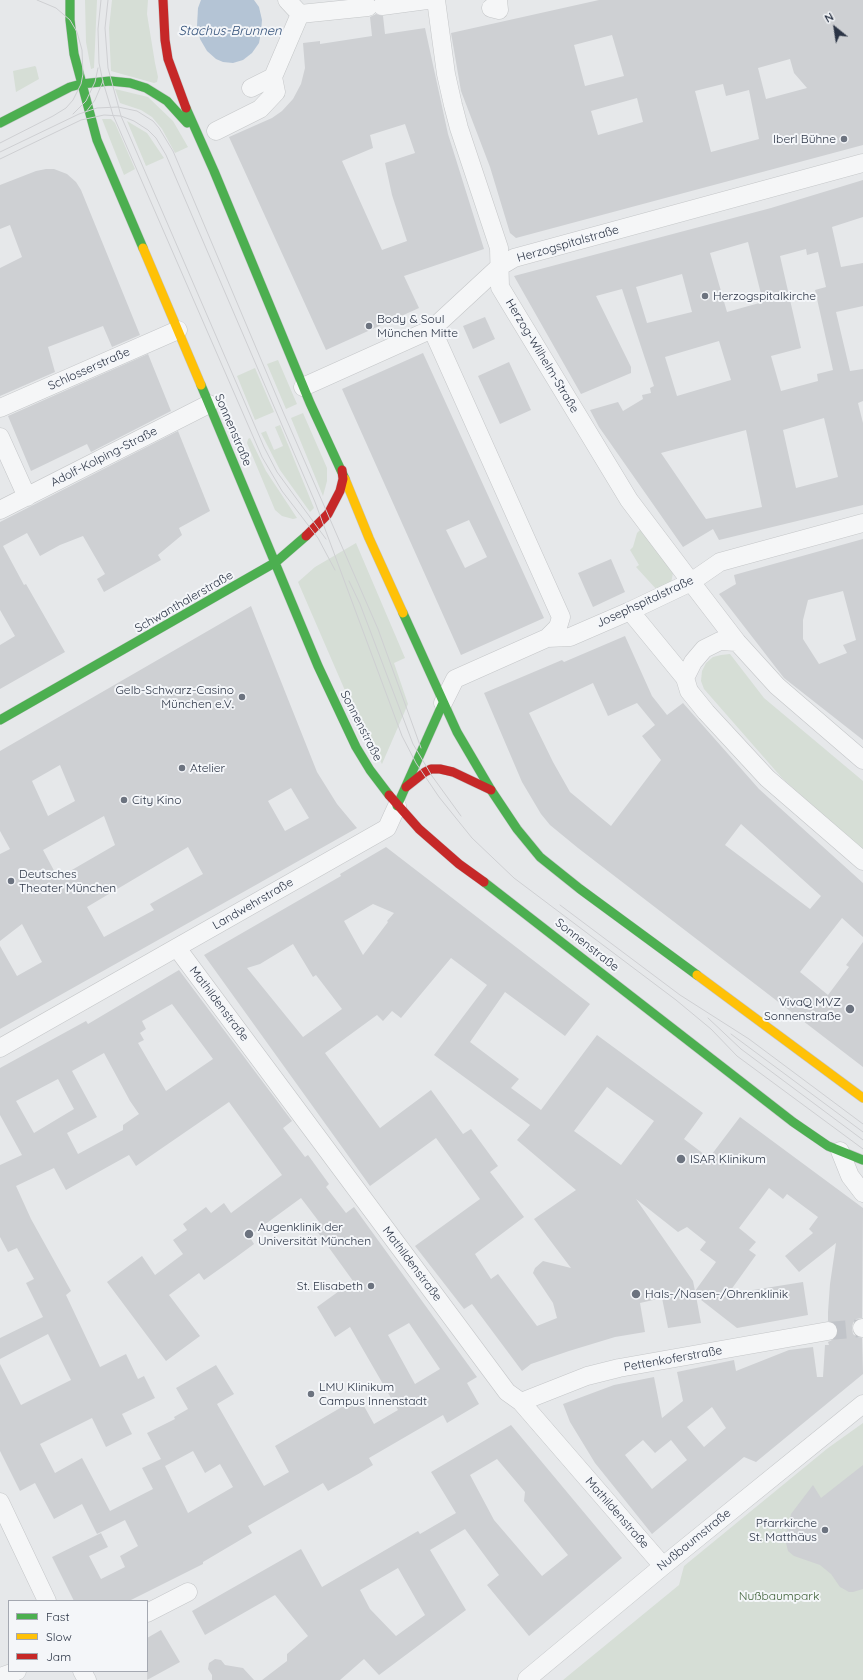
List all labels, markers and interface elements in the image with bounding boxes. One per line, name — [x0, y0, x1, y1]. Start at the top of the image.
north arrow — [815, 8, 855, 48]
text: N — [822, 10, 836, 26]
water label: Stachus-Brunnen — [178, 23, 282, 39]
place label: Iberl Bühne — [773, 132, 836, 146]
marker: Iberl Bühne — [839, 134, 849, 144]
street label: Herzogspitalstraße — [515, 223, 621, 265]
place label: Herzogspitalkirche — [713, 289, 816, 303]
marker: Herzogspitalkirche — [700, 291, 710, 301]
street label: Herzog-Wilhelm-Straße — [502, 296, 582, 416]
place label: Body & Soul München Mitte — [377, 312, 458, 340]
marker: Body & Soul München Mitte — [364, 321, 374, 331]
street label: Schlosserstraße — [46, 345, 132, 393]
street label: Sonnenstraße — [211, 392, 255, 468]
street label: Adolf-Kolping-Straße — [48, 424, 160, 490]
street label: Schwanthalerstraße — [132, 568, 236, 636]
street label: Josephspitalstraße — [594, 573, 696, 631]
place label: Gelb-Schwarz-Casino München e.V. — [116, 683, 234, 711]
street label: Sonnenstraße — [337, 688, 385, 764]
marker: Gelb-Schwarz-Casino München e.V. — [237, 692, 247, 702]
place label: Atelier — [190, 761, 225, 775]
marker: Atelier — [177, 763, 187, 773]
place label: City Kino — [132, 793, 181, 807]
marker: City Kino — [119, 795, 129, 805]
place label: Deutsches Theater München — [19, 867, 116, 895]
street label: Landwehrstraße — [210, 875, 296, 933]
marker: Deutsches Theater München — [6, 876, 16, 886]
street label: Sonnenstraße — [552, 916, 622, 974]
street label: Mathildenstraße — [186, 964, 252, 1044]
place label: VivaQ MVZ Sonnenstraße — [764, 995, 841, 1023]
marker: VivaQ MVZ Sonnenstraße — [844, 1003, 856, 1015]
place label: ISAR Klinikum — [690, 1152, 766, 1166]
marker: ISAR Klinikum — [675, 1153, 687, 1165]
place label: Augenklinik der Universität München — [258, 1220, 371, 1248]
street label: Mathildenstraße — [379, 1224, 445, 1304]
marker: Augenklinik der Universität München — [243, 1228, 255, 1240]
place label: St. Elisabeth — [297, 1279, 363, 1293]
marker: St. Elisabeth — [366, 1281, 376, 1291]
place label: Hals-/Nasen-/Ohrenklinik — [645, 1287, 788, 1301]
marker: Hals-/Nasen-/Ohrenklinik — [630, 1288, 642, 1300]
street label: Pettenkoferstraße — [623, 1343, 723, 1375]
place label: LMU Klinikum Campus Innenstadt — [319, 1380, 427, 1408]
marker: LMU Klinikum Campus Innenstadt — [306, 1389, 316, 1399]
street label: Mathildenstraße — [582, 1474, 652, 1552]
street label: Nußbaumstraße — [654, 1506, 734, 1574]
place label: Pfarrkirche St. Matthäus — [749, 1516, 817, 1544]
marker: Pfarrkirche St. Matthäus — [820, 1525, 830, 1535]
park label: Nußbaumpark — [739, 1589, 819, 1603]
legend — [8, 1600, 148, 1672]
text: Fast — [46, 1609, 70, 1624]
text: Slow — [46, 1629, 72, 1644]
text: Jam — [46, 1649, 71, 1664]

